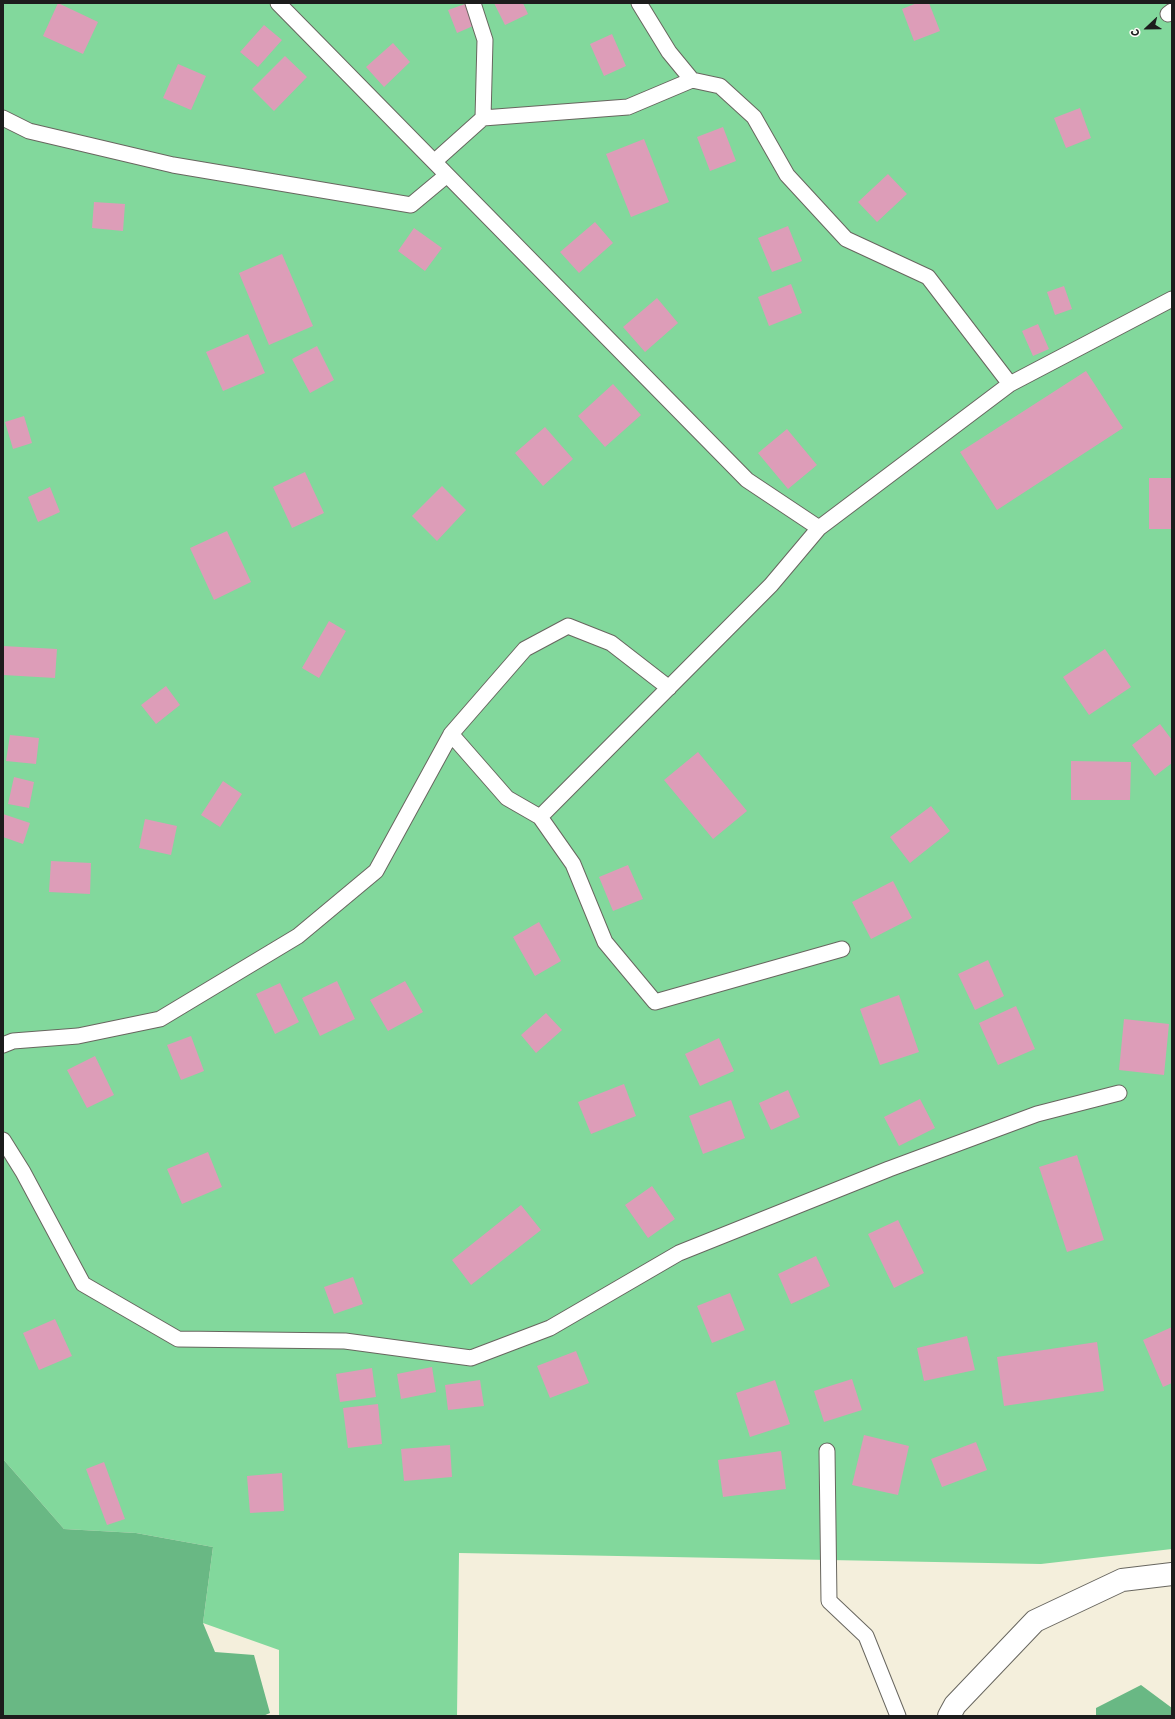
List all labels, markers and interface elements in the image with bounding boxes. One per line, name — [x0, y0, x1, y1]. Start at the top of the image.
north arrow — [1127, 8, 1167, 48]
text: С — [1127, 27, 1144, 39]

